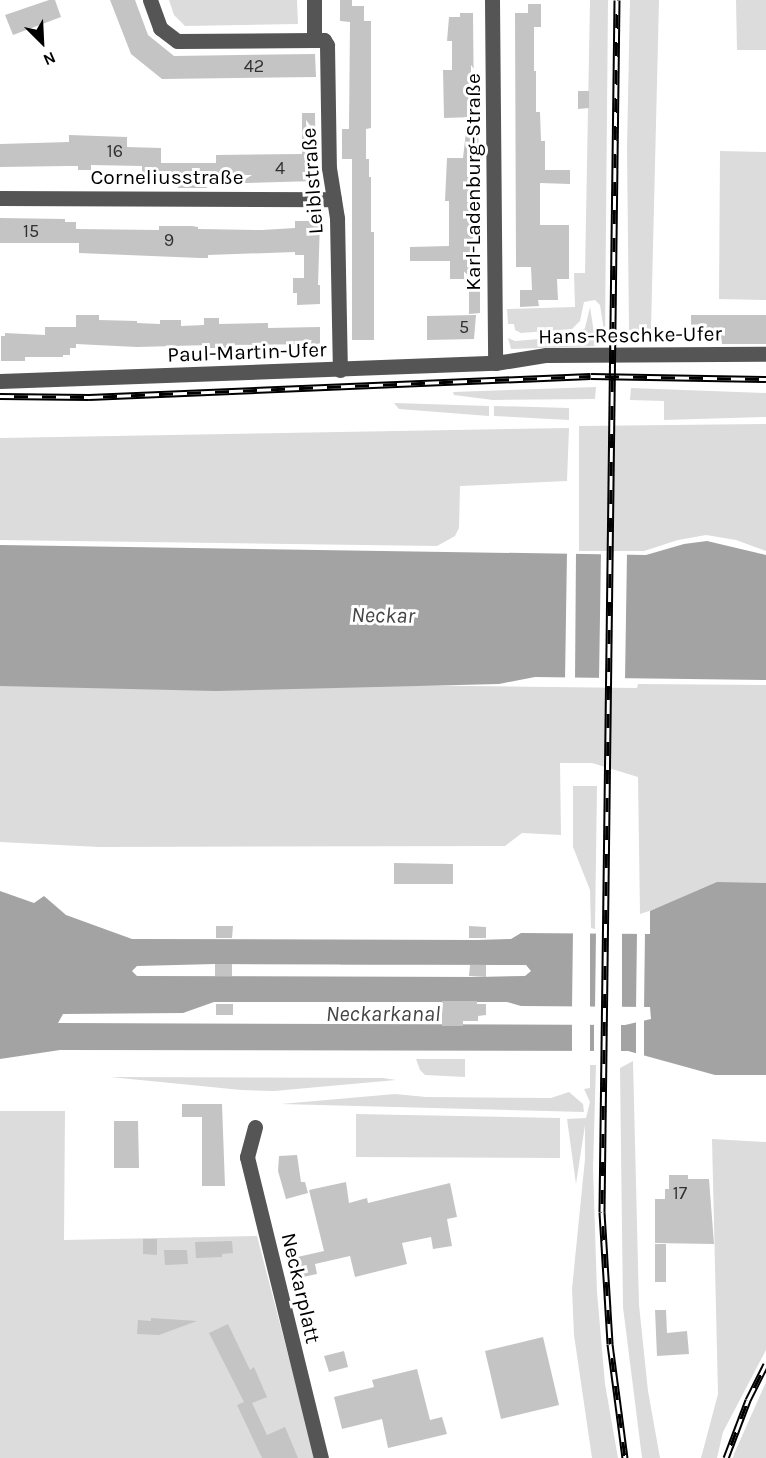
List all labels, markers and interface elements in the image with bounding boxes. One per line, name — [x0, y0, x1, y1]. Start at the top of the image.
north arrow — [12, 12, 72, 72]
text: N — [40, 48, 59, 70]
house number: 42 — [244, 55, 264, 77]
street label: Karl-Ladenburg-Straße — [460, 73, 486, 291]
street label: Leiblstraße — [296, 127, 328, 235]
house number: 16 — [107, 140, 123, 162]
house number: 4 — [275, 157, 285, 179]
street label: Corneliusstraße — [90, 164, 244, 190]
house number: 15 — [23, 220, 39, 242]
house number: 9 — [164, 229, 174, 251]
house number: 5 — [459, 316, 469, 338]
street label: Hans-Reschke-Ufer — [538, 321, 722, 349]
street label: Paul-Martin-Ufer — [167, 337, 327, 367]
water label: Neckar — [351, 602, 415, 630]
water label: Neckarkanal — [326, 1002, 440, 1028]
house number: 17 — [673, 1182, 687, 1204]
street label: Neckarplatt — [276, 1230, 326, 1346]

